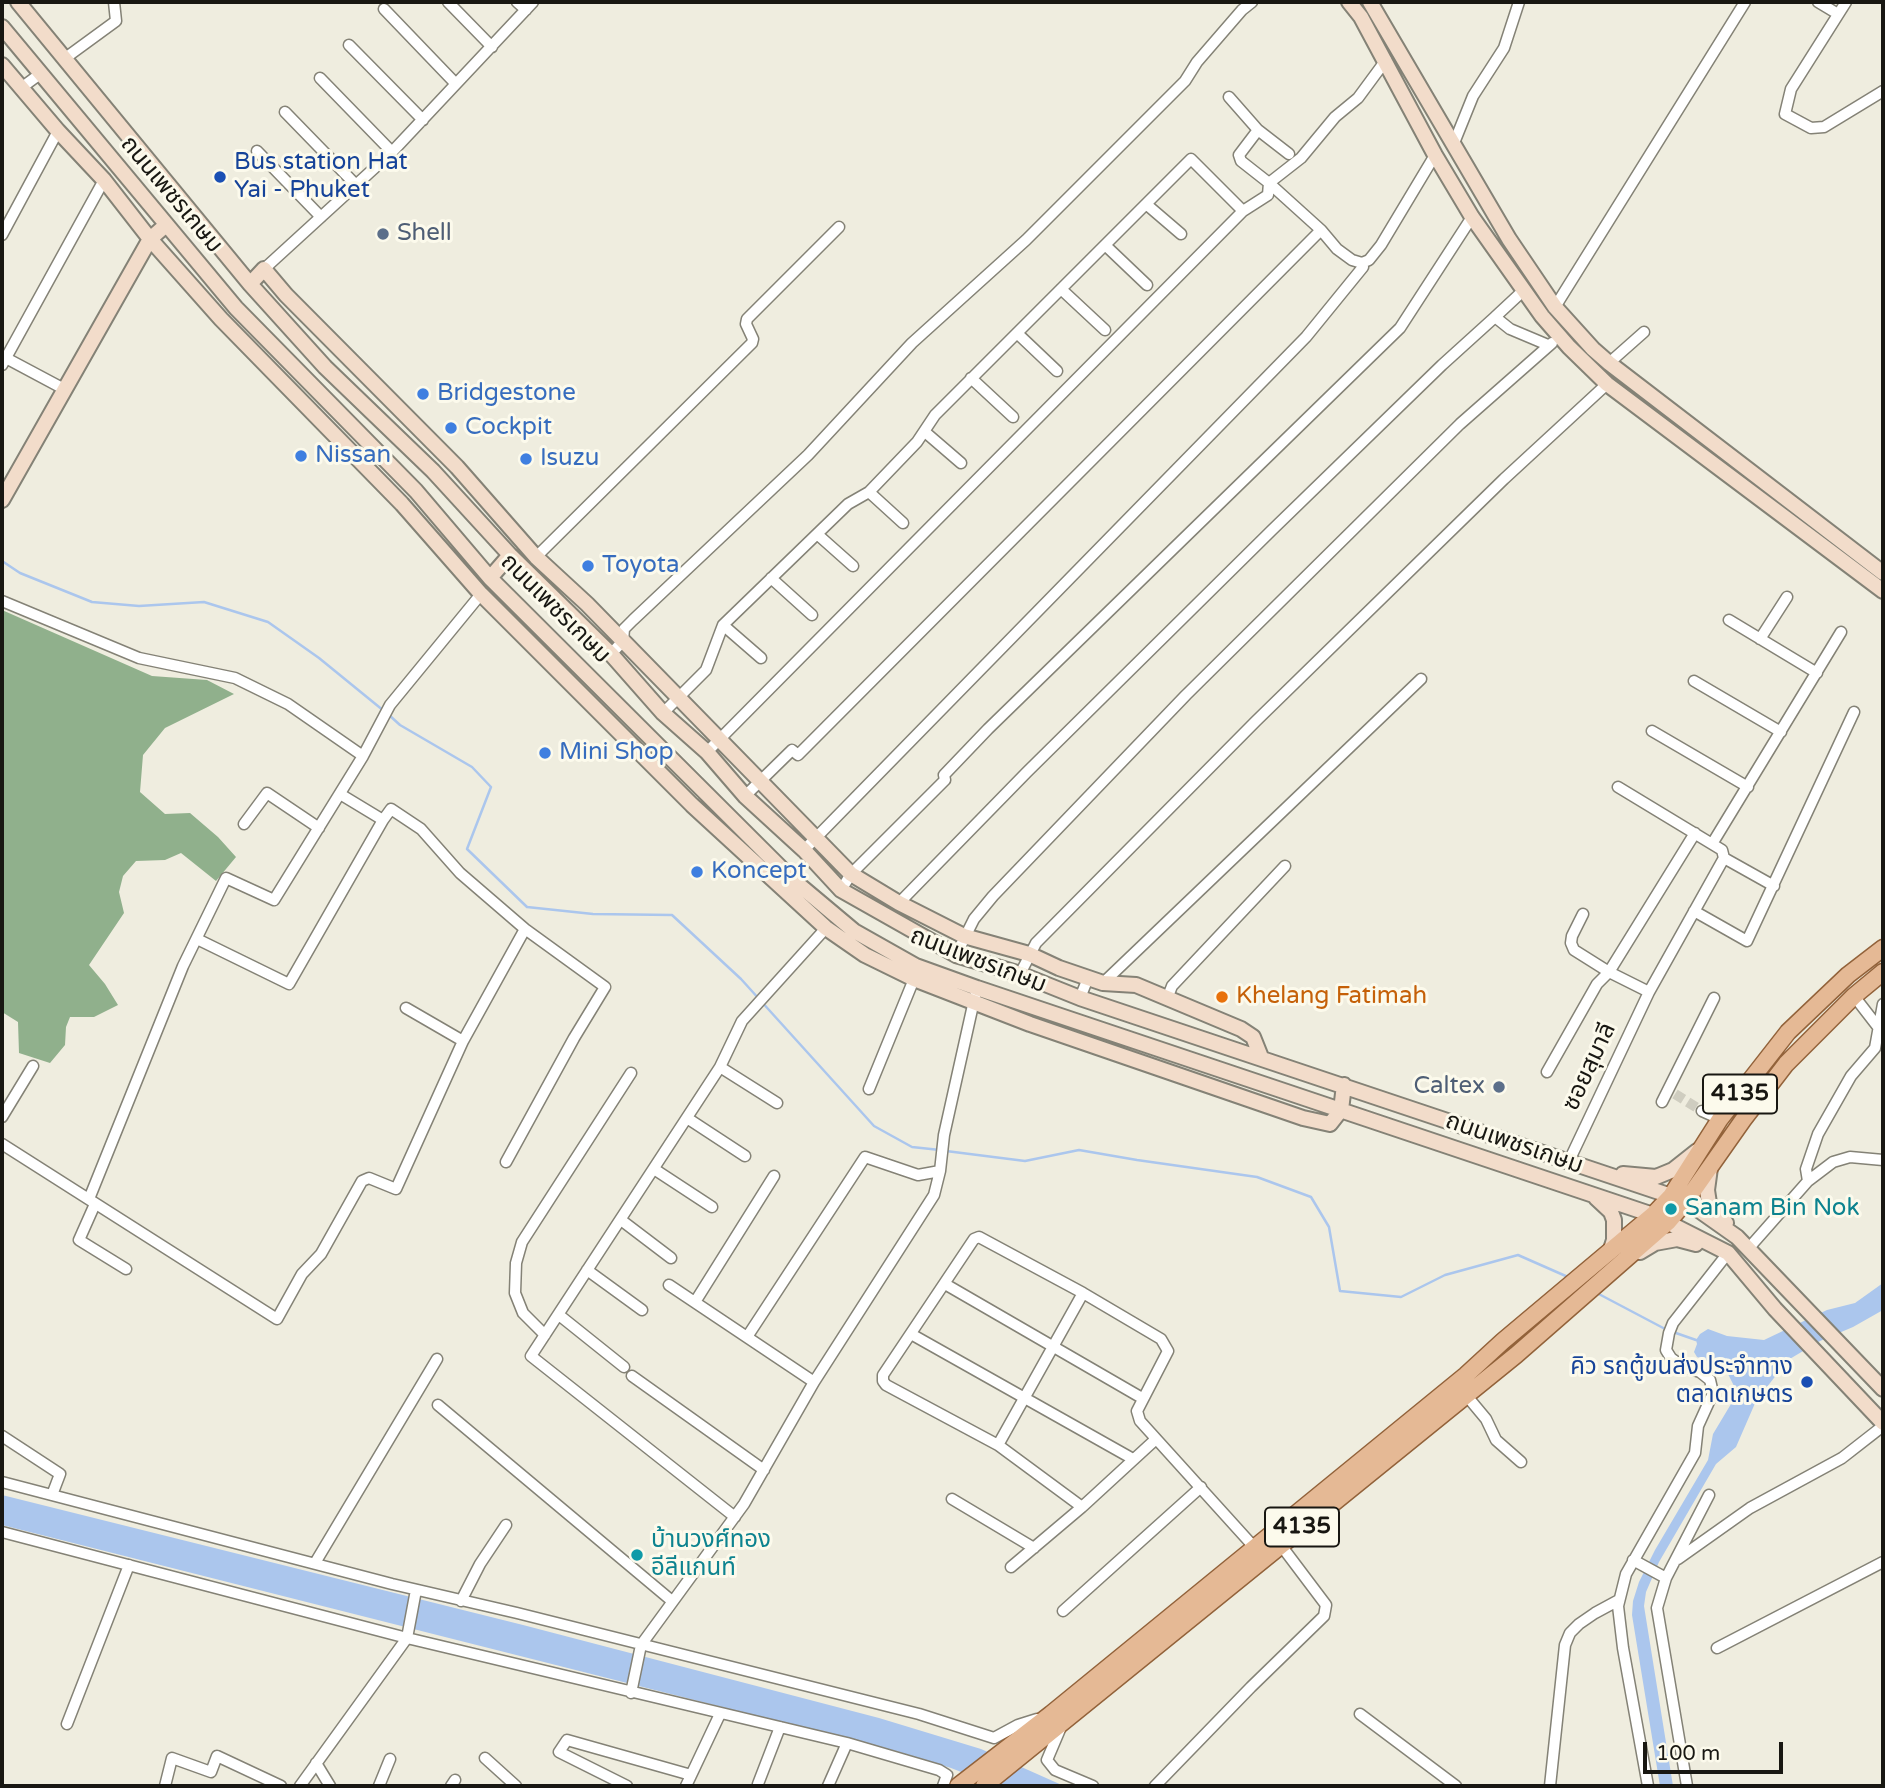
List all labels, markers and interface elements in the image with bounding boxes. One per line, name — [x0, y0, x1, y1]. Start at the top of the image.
street label: ถนนเพชรเกษม — [114, 131, 228, 259]
place label: Bus station Hat Yai - Phuket — [234, 149, 408, 205]
marker: Bus station Hat Yai - Phuket — [212, 169, 228, 185]
place label: Shell — [397, 220, 452, 248]
marker: Shell — [375, 226, 391, 242]
place label: Bridgestone — [437, 380, 576, 408]
marker: Bridgestone — [415, 386, 431, 402]
place label: Cockpit — [465, 414, 552, 442]
marker: Cockpit — [443, 420, 459, 436]
place label: Nissan — [315, 442, 391, 470]
place label: Isuzu — [540, 445, 599, 473]
marker: Nissan — [293, 448, 309, 464]
marker: Isuzu — [518, 451, 534, 467]
street label: ถนนเพชรเกษม — [494, 548, 616, 670]
place label: Toyota — [602, 552, 679, 580]
marker: Toyota — [580, 558, 596, 574]
place label: Mini Shop — [559, 739, 674, 767]
marker: Mini Shop — [537, 745, 553, 761]
place label: Koncept — [711, 858, 807, 886]
marker: Koncept — [689, 864, 705, 880]
street label: ถนนเพชรเกษม — [906, 922, 1050, 1000]
place label: Khelang Fatimah — [1236, 983, 1427, 1011]
marker: Khelang Fatimah — [1214, 989, 1230, 1005]
street label: ซอยสุมาลี — [1557, 1019, 1623, 1115]
place label: Caltex — [1413, 1073, 1485, 1101]
road number: 4135 — [1703, 1074, 1777, 1114]
marker: Caltex — [1491, 1079, 1507, 1095]
street label: ถนนเพชรเกษม — [1441, 1107, 1587, 1181]
place label: Sanam Bin Nok — [1685, 1195, 1860, 1223]
marker: Sanam Bin Nok — [1663, 1201, 1679, 1217]
place label: คิว รถตู้ขนส่งประจำทาง ตลาดเกษตร — [1570, 1354, 1793, 1410]
marker: คิว รถตู้ขนส่งประจำทาง ตลาดเกษตร — [1799, 1374, 1815, 1390]
road number: 4135 — [1265, 1508, 1339, 1546]
place label: บ้านวงศ์ทอง อีลีแกนท์ — [651, 1527, 771, 1583]
marker: บ้านวงศ์ทอง อีลีแกนท์ — [629, 1547, 645, 1563]
scale bar — [1647, 1728, 1787, 1772]
text: 100 m — [1656, 1741, 1720, 1766]

